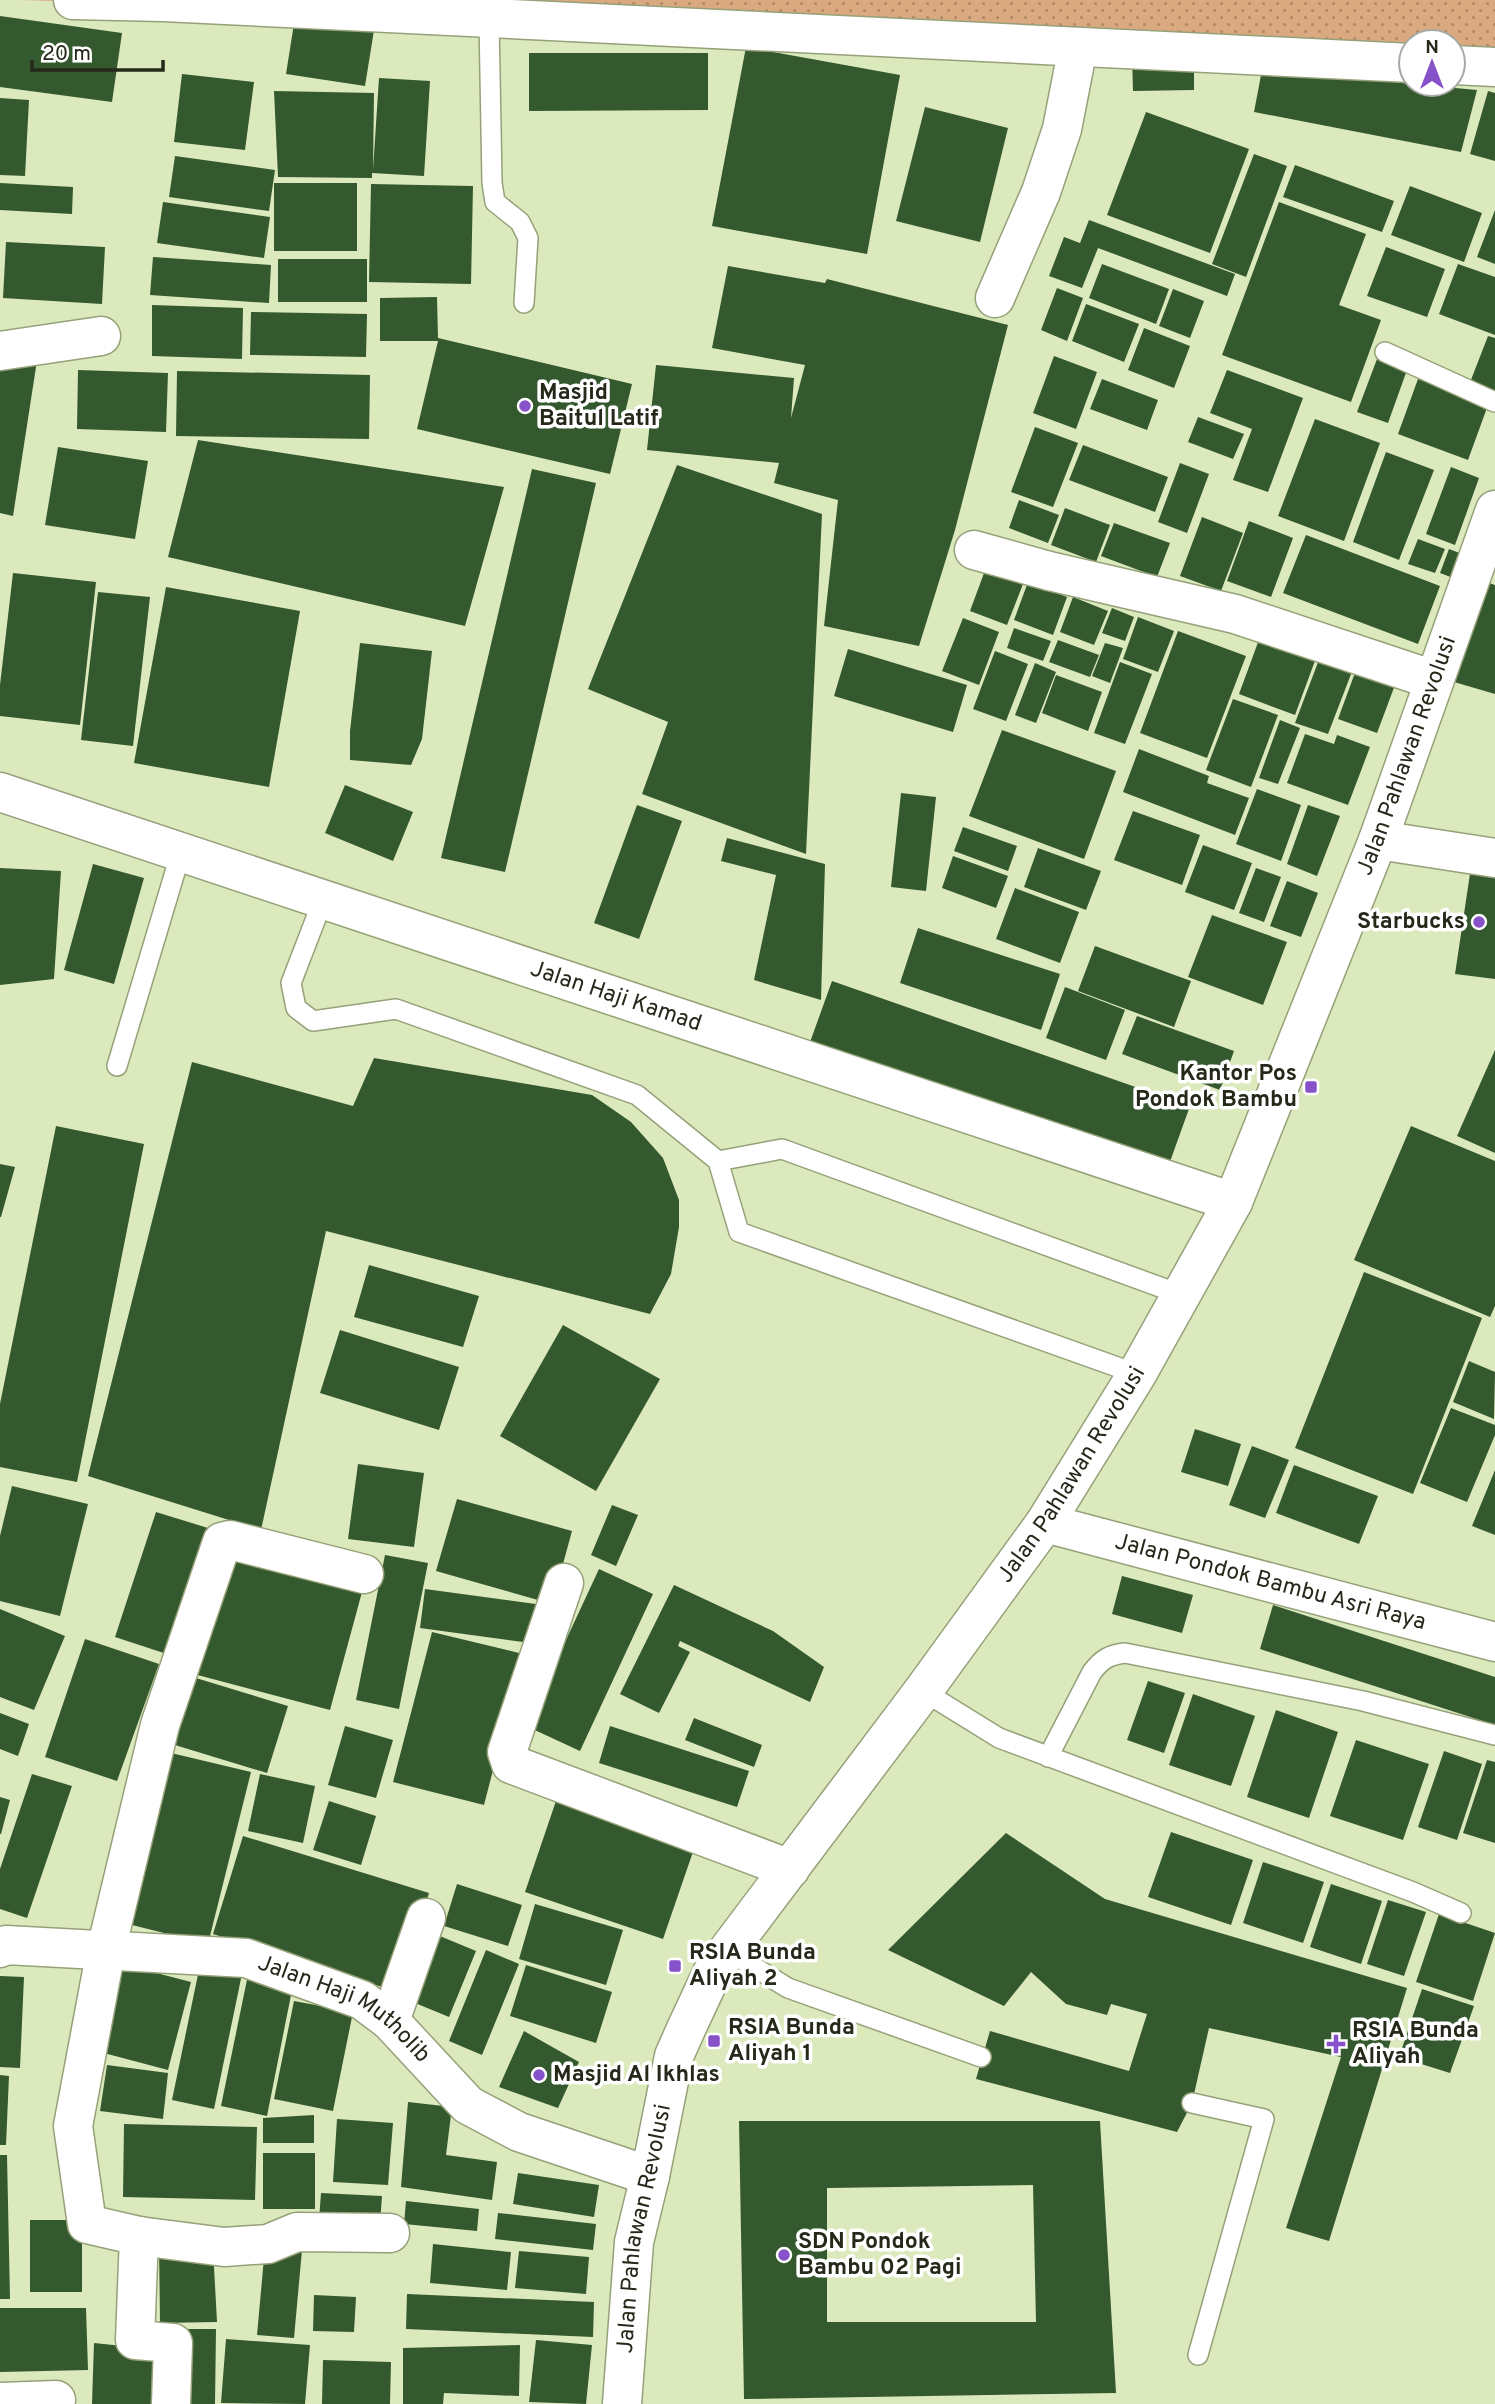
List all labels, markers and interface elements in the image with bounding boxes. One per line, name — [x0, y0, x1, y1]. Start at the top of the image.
scale bar — [32, 28, 163, 72]
north arrow — [1397, 28, 1467, 98]
text: N — [1425, 36, 1439, 60]
text: 20 m — [42, 41, 91, 68]
place label: Masjid Baitul Latif — [539, 379, 659, 434]
marker: Masjid Baitul Latif — [517, 398, 533, 414]
street label: Jalan Pahlawan Revolusi — [1351, 632, 1464, 880]
place label: Starbucks — [1357, 908, 1465, 937]
marker: Starbucks — [1471, 914, 1487, 930]
street label: Jalan Haji Kamad — [526, 955, 705, 1039]
place label: Kantor Pos Pondok Bambu — [1135, 1060, 1297, 1115]
marker: Kantor Pos Pondok Bambu — [1303, 1079, 1319, 1095]
street label: Jalan Pahlawan Revolusi — [992, 1362, 1153, 1589]
street label: Jalan Pondok Bambu Asri Raya — [1112, 1528, 1429, 1638]
place label: RSIA Bunda Aliyah 2 — [689, 1939, 816, 1994]
street label: Jalan Haji Mutholib — [254, 1949, 436, 2069]
marker: RSIA Bunda Aliyah 2 — [667, 1958, 683, 1974]
place label: RSIA Bunda Aliyah 1 — [728, 2014, 855, 2069]
place label: RSIA Bunda Aliyah — [1352, 2017, 1479, 2072]
marker: RSIA Bunda Aliyah 1 — [706, 2033, 722, 2049]
marker: RSIA Bunda Aliyah — [1326, 2034, 1346, 2054]
place label: Masjid Al Ikhlas — [553, 2061, 720, 2090]
marker: Masjid Al Ikhlas — [531, 2067, 547, 2083]
street label: Jalan Pahlawan Revolusi — [611, 2102, 678, 2354]
place label: SDN Pondok Bambu 02 Pagi — [798, 2228, 962, 2283]
marker: SDN Pondok Bambu 02 Pagi — [776, 2247, 792, 2263]

